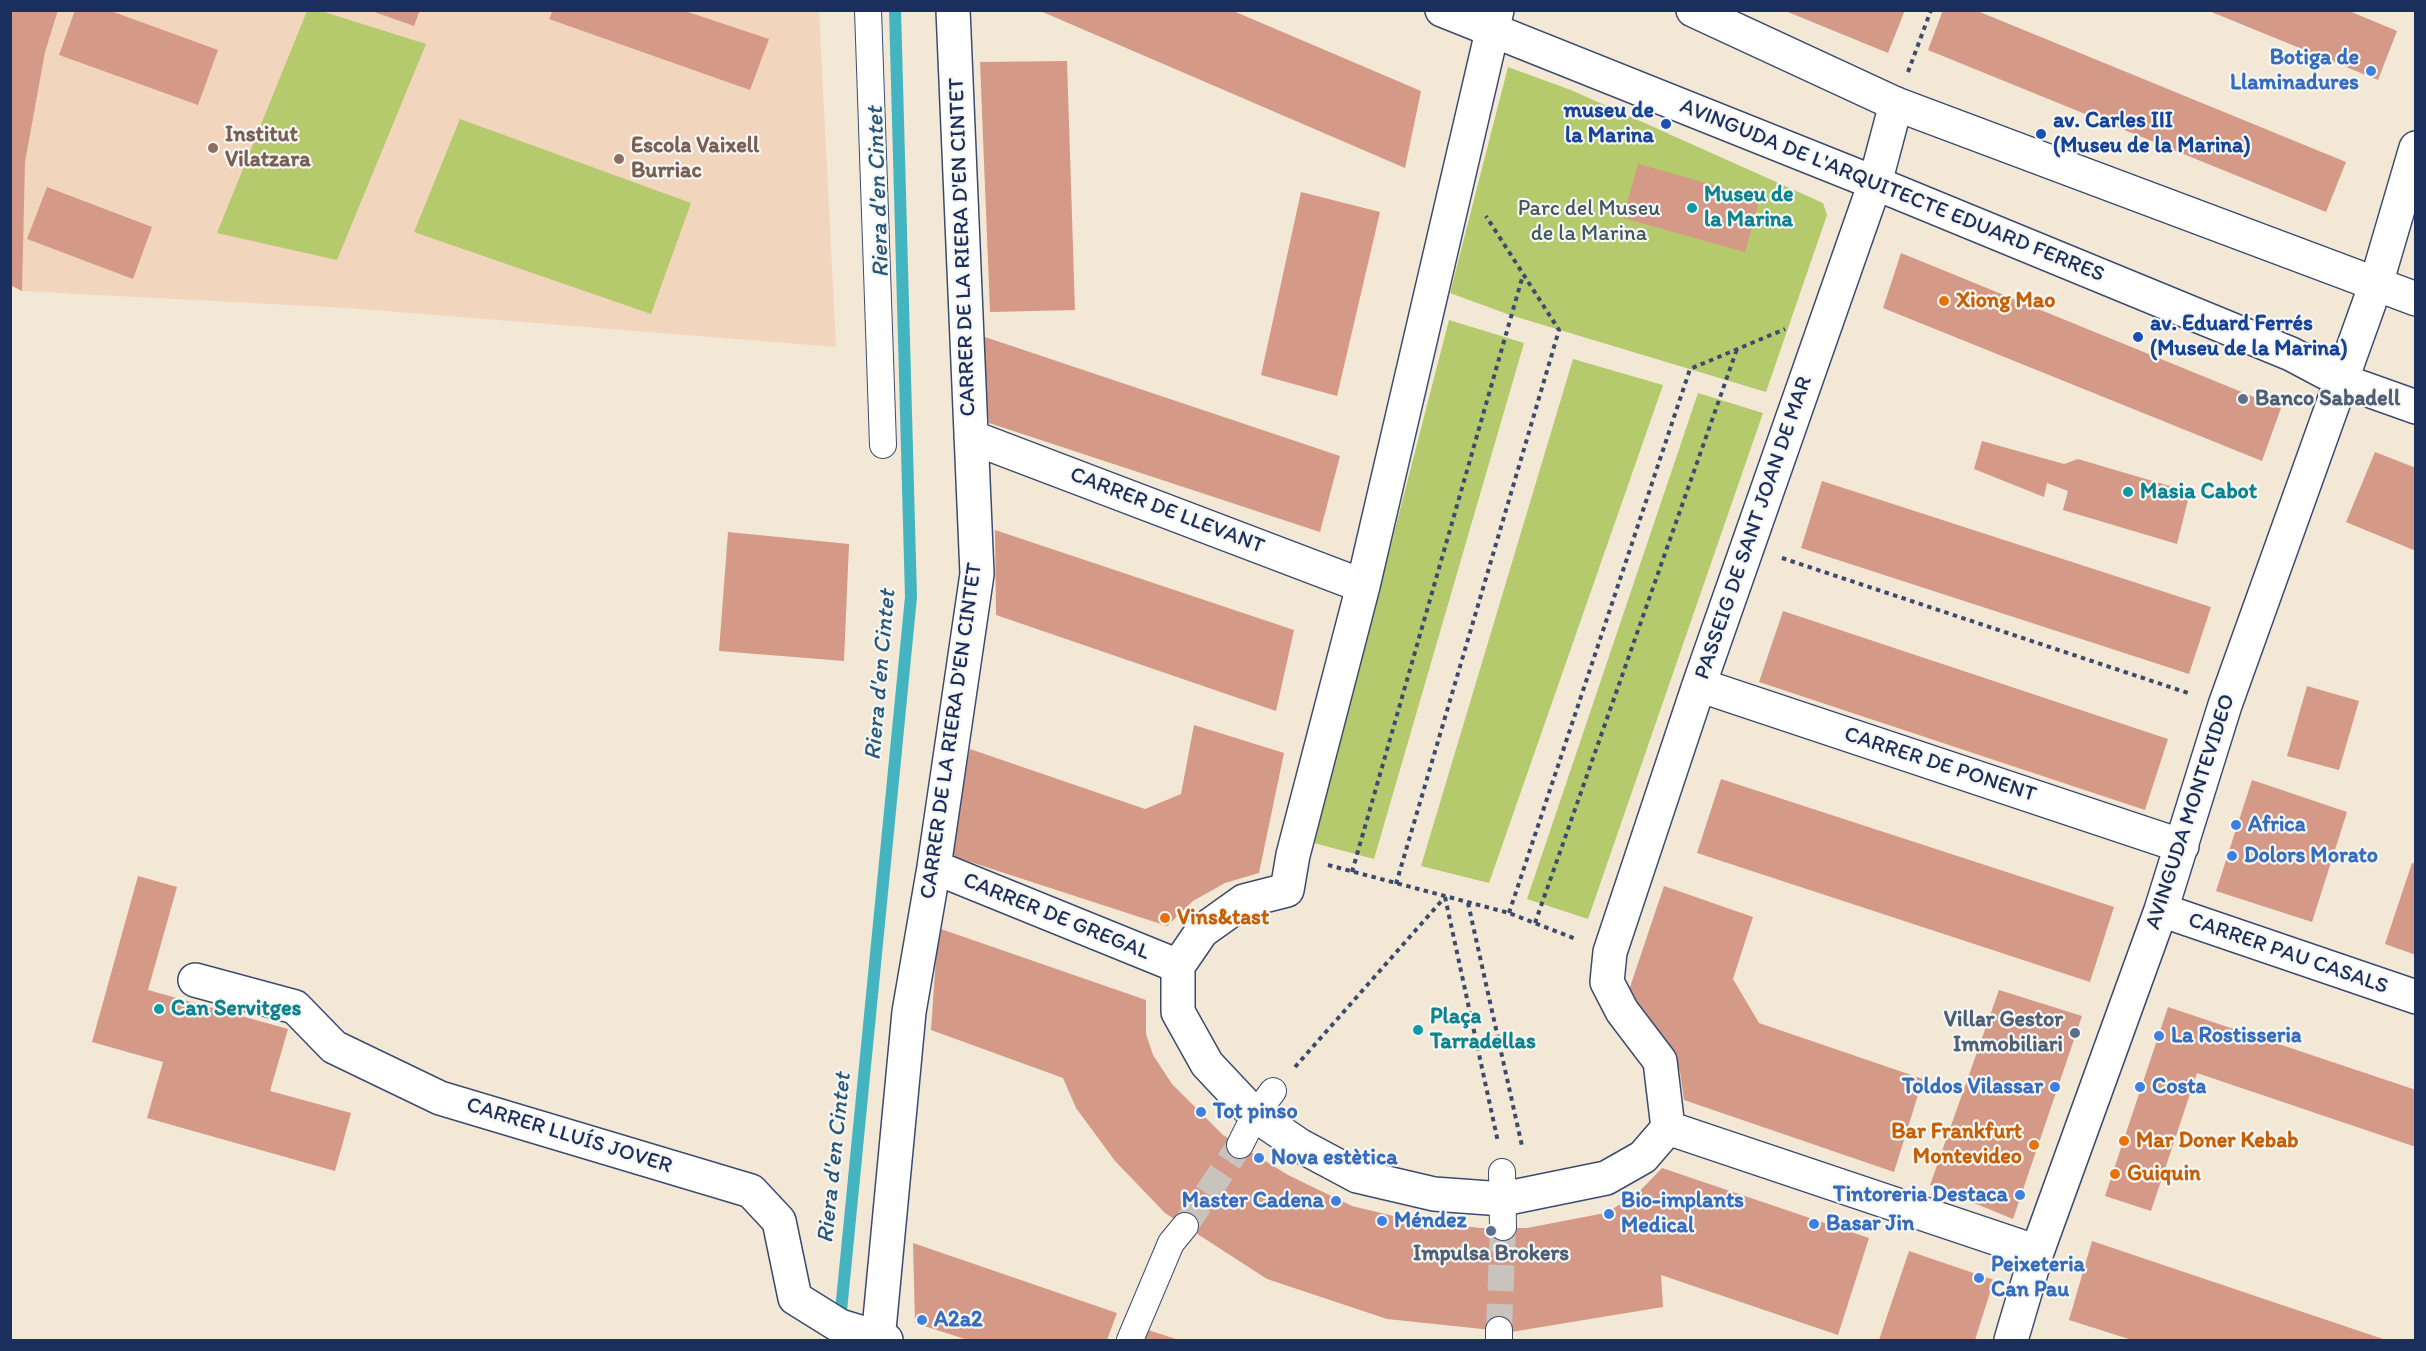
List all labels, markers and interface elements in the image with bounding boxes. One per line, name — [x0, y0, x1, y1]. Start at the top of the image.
place label: Botiga de Llaminadures — [2230, 45, 2359, 96]
marker: Botiga de Llaminadures — [2364, 64, 2378, 78]
street label: CARRER DE LA RIERA D'EN CINTET — [944, 77, 982, 417]
street label: AVINGUDA DE L'ARQUITECTE EDUARD FERRES — [1676, 93, 2108, 289]
place label: museu de la Marina — [1563, 98, 1654, 150]
water label: Riera d'en Cintet — [862, 106, 896, 278]
place label: av. Carles III (Museu de la Marina) — [2053, 108, 2251, 160]
marker: museu de la Marina — [1659, 117, 1673, 131]
place label: Institut Vilatzara — [225, 122, 311, 174]
marker: av. Carles III (Museu de la Marina) — [2034, 127, 2048, 141]
place label: Escola Vaixell Burriac — [631, 133, 759, 184]
marker: Institut Vilatzara — [206, 141, 220, 155]
marker: Escola Vaixell Burriac — [612, 152, 626, 166]
place label: Museu de la Marina — [1704, 182, 1793, 234]
park label: Parc del Museu de la Marina — [1518, 196, 1660, 248]
marker: Museu de la Marina — [1685, 201, 1699, 215]
place label: Xiong Mao — [1956, 288, 2055, 314]
marker: Xiong Mao — [1937, 294, 1951, 308]
place label: av. Eduard Ferrés (Museu de la Marina) — [2150, 311, 2348, 362]
marker: av. Eduard Ferrés (Museu de la Marina) — [2131, 330, 2145, 344]
street label: PASSEIG DE SANT JOAN DE MAR — [1690, 373, 1818, 683]
place label: Banco Sabadell — [2255, 386, 2400, 412]
marker: Banco Sabadell — [2236, 392, 2250, 406]
street label: CARRER DE LLEVANT — [1066, 462, 1268, 560]
place label: Masia Cabot — [2140, 479, 2257, 505]
marker: Masia Cabot — [2121, 485, 2135, 499]
street label: CARRER DE LA RIERA D'EN CINTET — [915, 561, 989, 901]
water label: Riera d'en Cintet — [859, 588, 903, 762]
street label: AVINGUDA MONTEVIDEO — [2140, 691, 2242, 933]
street label: CARRER DE PONENT — [1841, 721, 2039, 809]
place label: Africa — [2248, 812, 2305, 838]
marker: Africa — [2229, 818, 2243, 832]
place label: Dolors Morato — [2244, 843, 2378, 869]
marker: Dolors Morato — [2225, 849, 2239, 863]
street label: CARRER DE GREGAL — [959, 867, 1153, 967]
place label: Vins&tast — [1177, 905, 1269, 931]
street label: CARRER PAU CASALS — [2185, 907, 2391, 1001]
marker: Vins&tast — [1158, 911, 1172, 925]
place label: Can Servitges — [171, 996, 301, 1022]
marker: Can Servitges — [152, 1002, 166, 1016]
place label: Plaça Tarradellas — [1430, 1004, 1536, 1056]
place label: Villar Gestor Immobiliari — [1944, 1007, 2063, 1058]
marker: Plaça Tarradellas — [1411, 1023, 1425, 1037]
place label: La Rostisseria — [2171, 1023, 2302, 1049]
marker: Villar Gestor Immobiliari — [2068, 1026, 2082, 1040]
marker: La Rostisseria — [2152, 1029, 2166, 1043]
water label: Riera d'en Cintet — [812, 1071, 858, 1245]
place label: Toldos Vilassar — [1902, 1074, 2043, 1100]
place label: Costa — [2152, 1074, 2206, 1100]
marker: Toldos Vilassar — [2048, 1080, 2062, 1094]
marker: Costa — [2133, 1080, 2147, 1094]
street label: CARRER LLUÍS JOVER — [463, 1092, 675, 1180]
place label: Tot pinso — [1213, 1099, 1298, 1125]
marker: Tot pinso — [1194, 1105, 1208, 1119]
place label: Bar Frankfurt Montevideo — [1891, 1119, 2022, 1170]
place label: Mar Doner Kebab — [2136, 1128, 2299, 1154]
marker: Mar Doner Kebab — [2117, 1134, 2131, 1148]
marker: Bar Frankfurt Montevideo — [2027, 1138, 2041, 1152]
place label: Nova estètica — [1271, 1145, 1398, 1171]
marker: Nova estètica — [1252, 1151, 1266, 1165]
place label: Guiquin — [2127, 1161, 2201, 1187]
marker: Guiquin — [2108, 1167, 2122, 1181]
place label: Tintoreria Destaca — [1833, 1182, 2008, 1208]
place label: Master Cadena — [1182, 1188, 1324, 1214]
place label: Bio-implants Medical — [1621, 1188, 1744, 1240]
marker: Tintoreria Destaca — [2013, 1188, 2027, 1202]
marker: Master Cadena — [1329, 1194, 1343, 1208]
marker: Bio-implants Medical — [1602, 1207, 1616, 1221]
place label: Méndez — [1394, 1208, 1467, 1234]
place label: Basar Jin — [1826, 1211, 1914, 1237]
marker: Méndez — [1375, 1214, 1389, 1228]
marker: Basar Jin — [1807, 1217, 1821, 1231]
marker: Impulsa Brokers — [1484, 1224, 1498, 1238]
place label: Impulsa Brokers — [1413, 1241, 1569, 1267]
place label: Peixeteria Can Pau — [1991, 1252, 2085, 1304]
marker: Peixeteria Can Pau — [1972, 1271, 1986, 1285]
place label: A2a2 — [934, 1307, 983, 1333]
marker: A2a2 — [915, 1313, 929, 1327]

